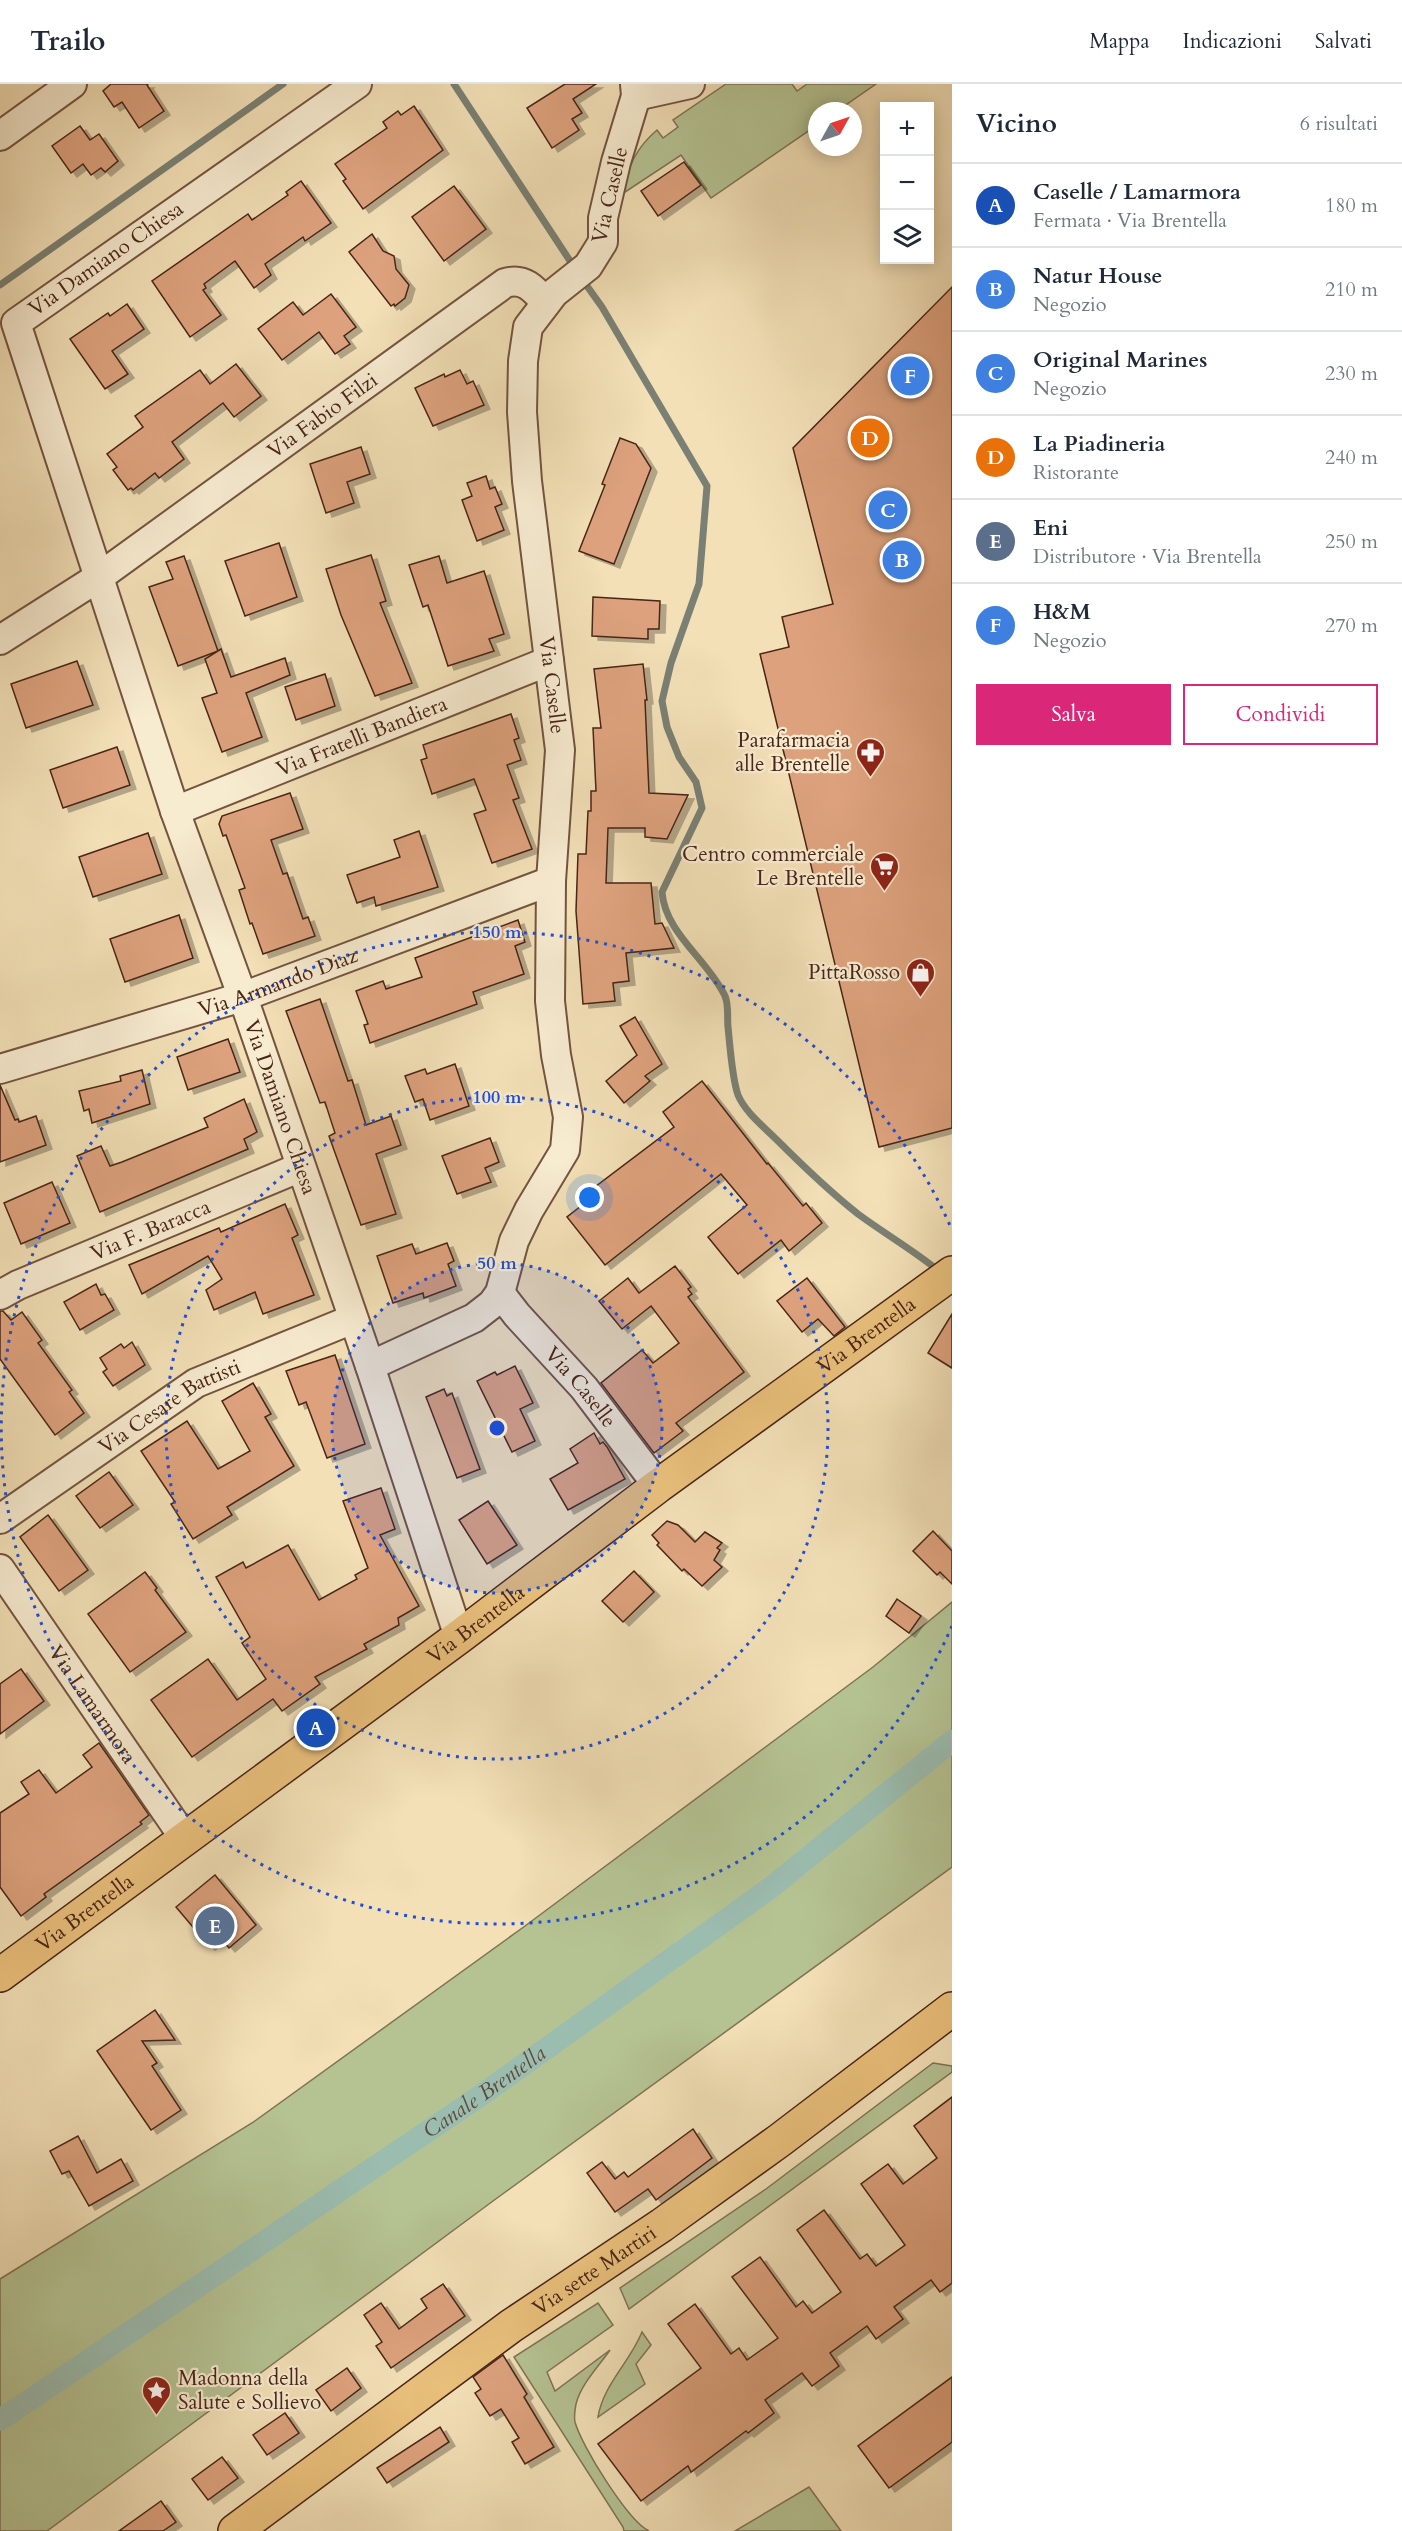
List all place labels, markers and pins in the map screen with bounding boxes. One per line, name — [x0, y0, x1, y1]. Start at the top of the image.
pin: F — [890, 354, 930, 398]
pin: D — [850, 416, 890, 460]
pin: C — [868, 488, 908, 532]
pin: B — [882, 538, 922, 582]
place label: Parafarmacia alle Brentelle — [735, 726, 850, 779]
pharmacy icon: Parafarmacia alle Brentelle — [855, 736, 887, 778]
place label: Centro commerciale Le Brentelle — [682, 840, 864, 893]
supermarket icon: Centro commerciale Le Brentelle — [869, 850, 901, 892]
shop icon: PittaRosso — [905, 956, 937, 998]
place label: PittaRosso — [808, 958, 900, 987]
centre of rings — [487, 1418, 507, 1438]
pin: A — [296, 1706, 336, 1750]
pin: E — [196, 1904, 234, 1948]
place label: Madonna della Salute e Sollievo — [178, 2364, 321, 2417]
place icon: Madonna della Salute e Sollievo — [141, 2374, 173, 2416]

